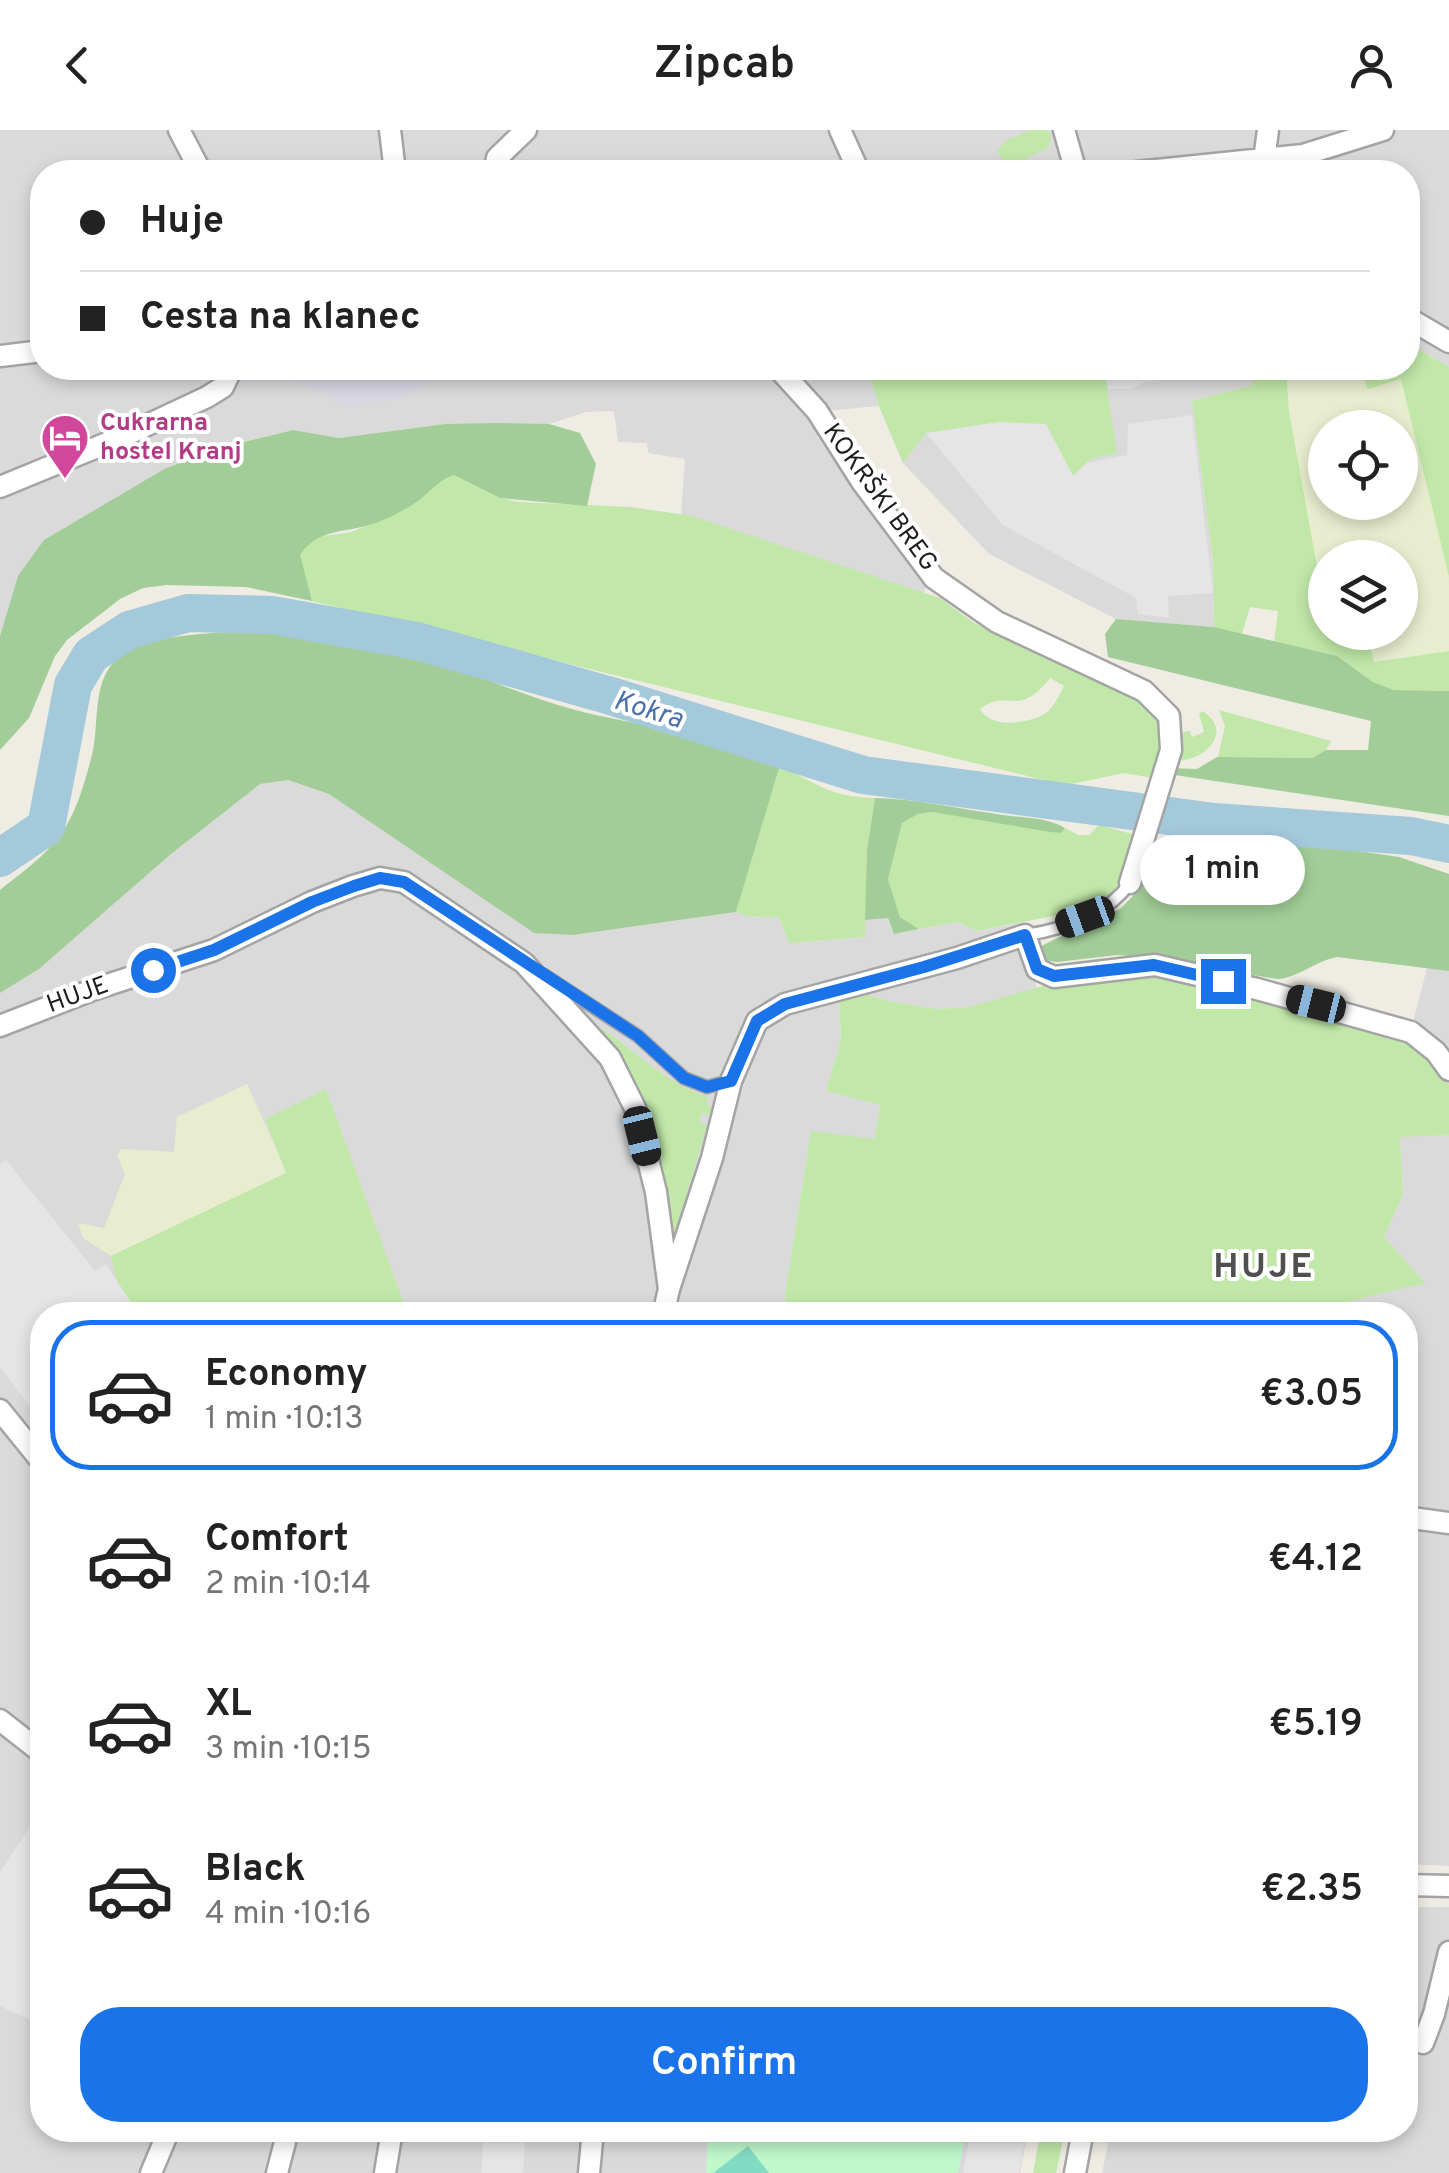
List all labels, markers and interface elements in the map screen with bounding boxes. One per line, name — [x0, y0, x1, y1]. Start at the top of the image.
text: Zipcab — [654, 37, 795, 94]
icon: back — [50, 38, 105, 93]
icon: person — [1344, 38, 1399, 93]
text: Huje — [140, 198, 224, 247]
text: Cesta na klanec — [140, 294, 420, 343]
place label: Cukrarna hostel Kranj — [100, 408, 242, 469]
map controls — [1308, 410, 1418, 650]
button: locate — [1308, 410, 1418, 520]
hotel icon: Cukrarna hostel Kranj — [39, 412, 91, 480]
street label: KOKRŠKI BREG — [815, 417, 944, 578]
button: layers — [1308, 540, 1418, 650]
water label: Kokra — [609, 684, 687, 739]
callout: 1 min — [1140, 836, 1306, 906]
text: 1 min — [1185, 850, 1260, 890]
car — [1052, 893, 1118, 941]
route start — [131, 948, 176, 993]
route end — [1201, 959, 1246, 1004]
street label: HUJE — [43, 970, 113, 1022]
car — [1283, 982, 1349, 1026]
car — [620, 1103, 664, 1169]
district label: HUJE — [1213, 1246, 1315, 1290]
icon: car — [85, 1350, 175, 1440]
text: Economy — [205, 1351, 367, 1400]
text: €3.05 — [1260, 1371, 1363, 1420]
text: 1 min · 10:13 — [205, 1400, 364, 1440]
icon: car — [85, 1515, 175, 1605]
text: Comfort — [205, 1516, 349, 1565]
text: €4.12 — [1268, 1536, 1363, 1585]
text: 2 min · 10:14 — [205, 1565, 371, 1605]
icon: car — [85, 1680, 175, 1770]
text: XL — [205, 1681, 252, 1730]
text: €5.19 — [1269, 1701, 1363, 1750]
text: 3 min · 10:15 — [205, 1730, 372, 1770]
icon: car — [85, 1845, 175, 1935]
text: Black — [205, 1846, 305, 1895]
text: €2.35 — [1261, 1866, 1363, 1915]
text: 4 min · 10:16 — [205, 1895, 371, 1935]
button: Confirm — [80, 2007, 1368, 2122]

